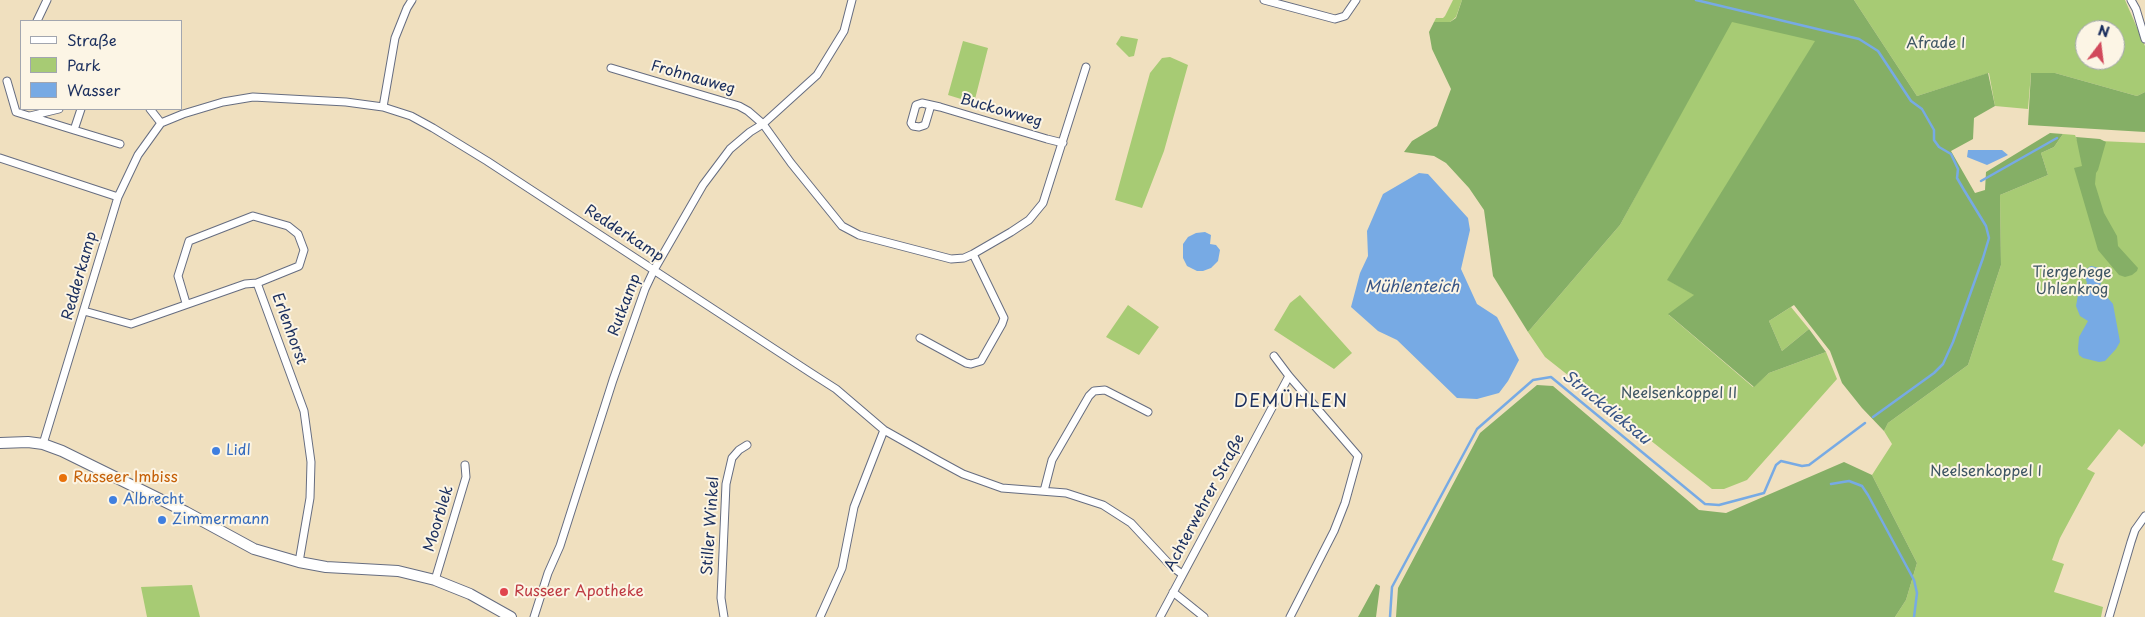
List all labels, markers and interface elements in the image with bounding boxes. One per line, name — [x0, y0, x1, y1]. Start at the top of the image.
text: N — [2096, 19, 2112, 43]
legend — [20, 20, 182, 110]
north arrow — [2075, 20, 2125, 70]
text: Straße — [67, 28, 117, 51]
park label: Afrade I — [1906, 35, 1966, 53]
text: Park — [67, 53, 101, 76]
street label: Frohnauweg — [649, 57, 737, 99]
text: Wasser — [67, 78, 120, 101]
street label: Buckowweg — [958, 91, 1044, 131]
street label: Redderkamp — [581, 202, 667, 266]
street label: Redderkamp — [59, 230, 101, 322]
park label: Tiergehege Uhlenkrog — [2032, 264, 2112, 299]
street label: Rutkamp — [605, 271, 645, 339]
water label: Mühlenteich — [1365, 278, 1459, 298]
street label: Erlenhorst — [268, 291, 310, 367]
water label: Struckdieksau — [1558, 367, 1654, 449]
park label: Neelsenkoppel II — [1621, 385, 1737, 403]
district label: DEMÜHLEN — [1233, 391, 1349, 413]
street label: Achterwehrer Straße — [1161, 431, 1249, 575]
place label: Lidl — [226, 442, 251, 460]
marker: Lidl — [210, 445, 222, 457]
park label: Neelsenkoppel I — [1930, 463, 2042, 481]
place label: Russeer Imbiss — [73, 469, 178, 487]
marker: Russeer Imbiss — [57, 472, 69, 484]
street label: Stiller Winkel — [699, 476, 723, 576]
street label: Moorblek — [420, 484, 458, 554]
place label: Albrecht — [123, 491, 184, 509]
marker: Albrecht — [107, 494, 119, 506]
place label: Zimmermann — [172, 511, 269, 529]
marker: Zimmermann — [156, 514, 168, 526]
place label: Russeer Apotheke — [514, 583, 644, 601]
marker: Russeer Apotheke — [498, 586, 510, 598]

